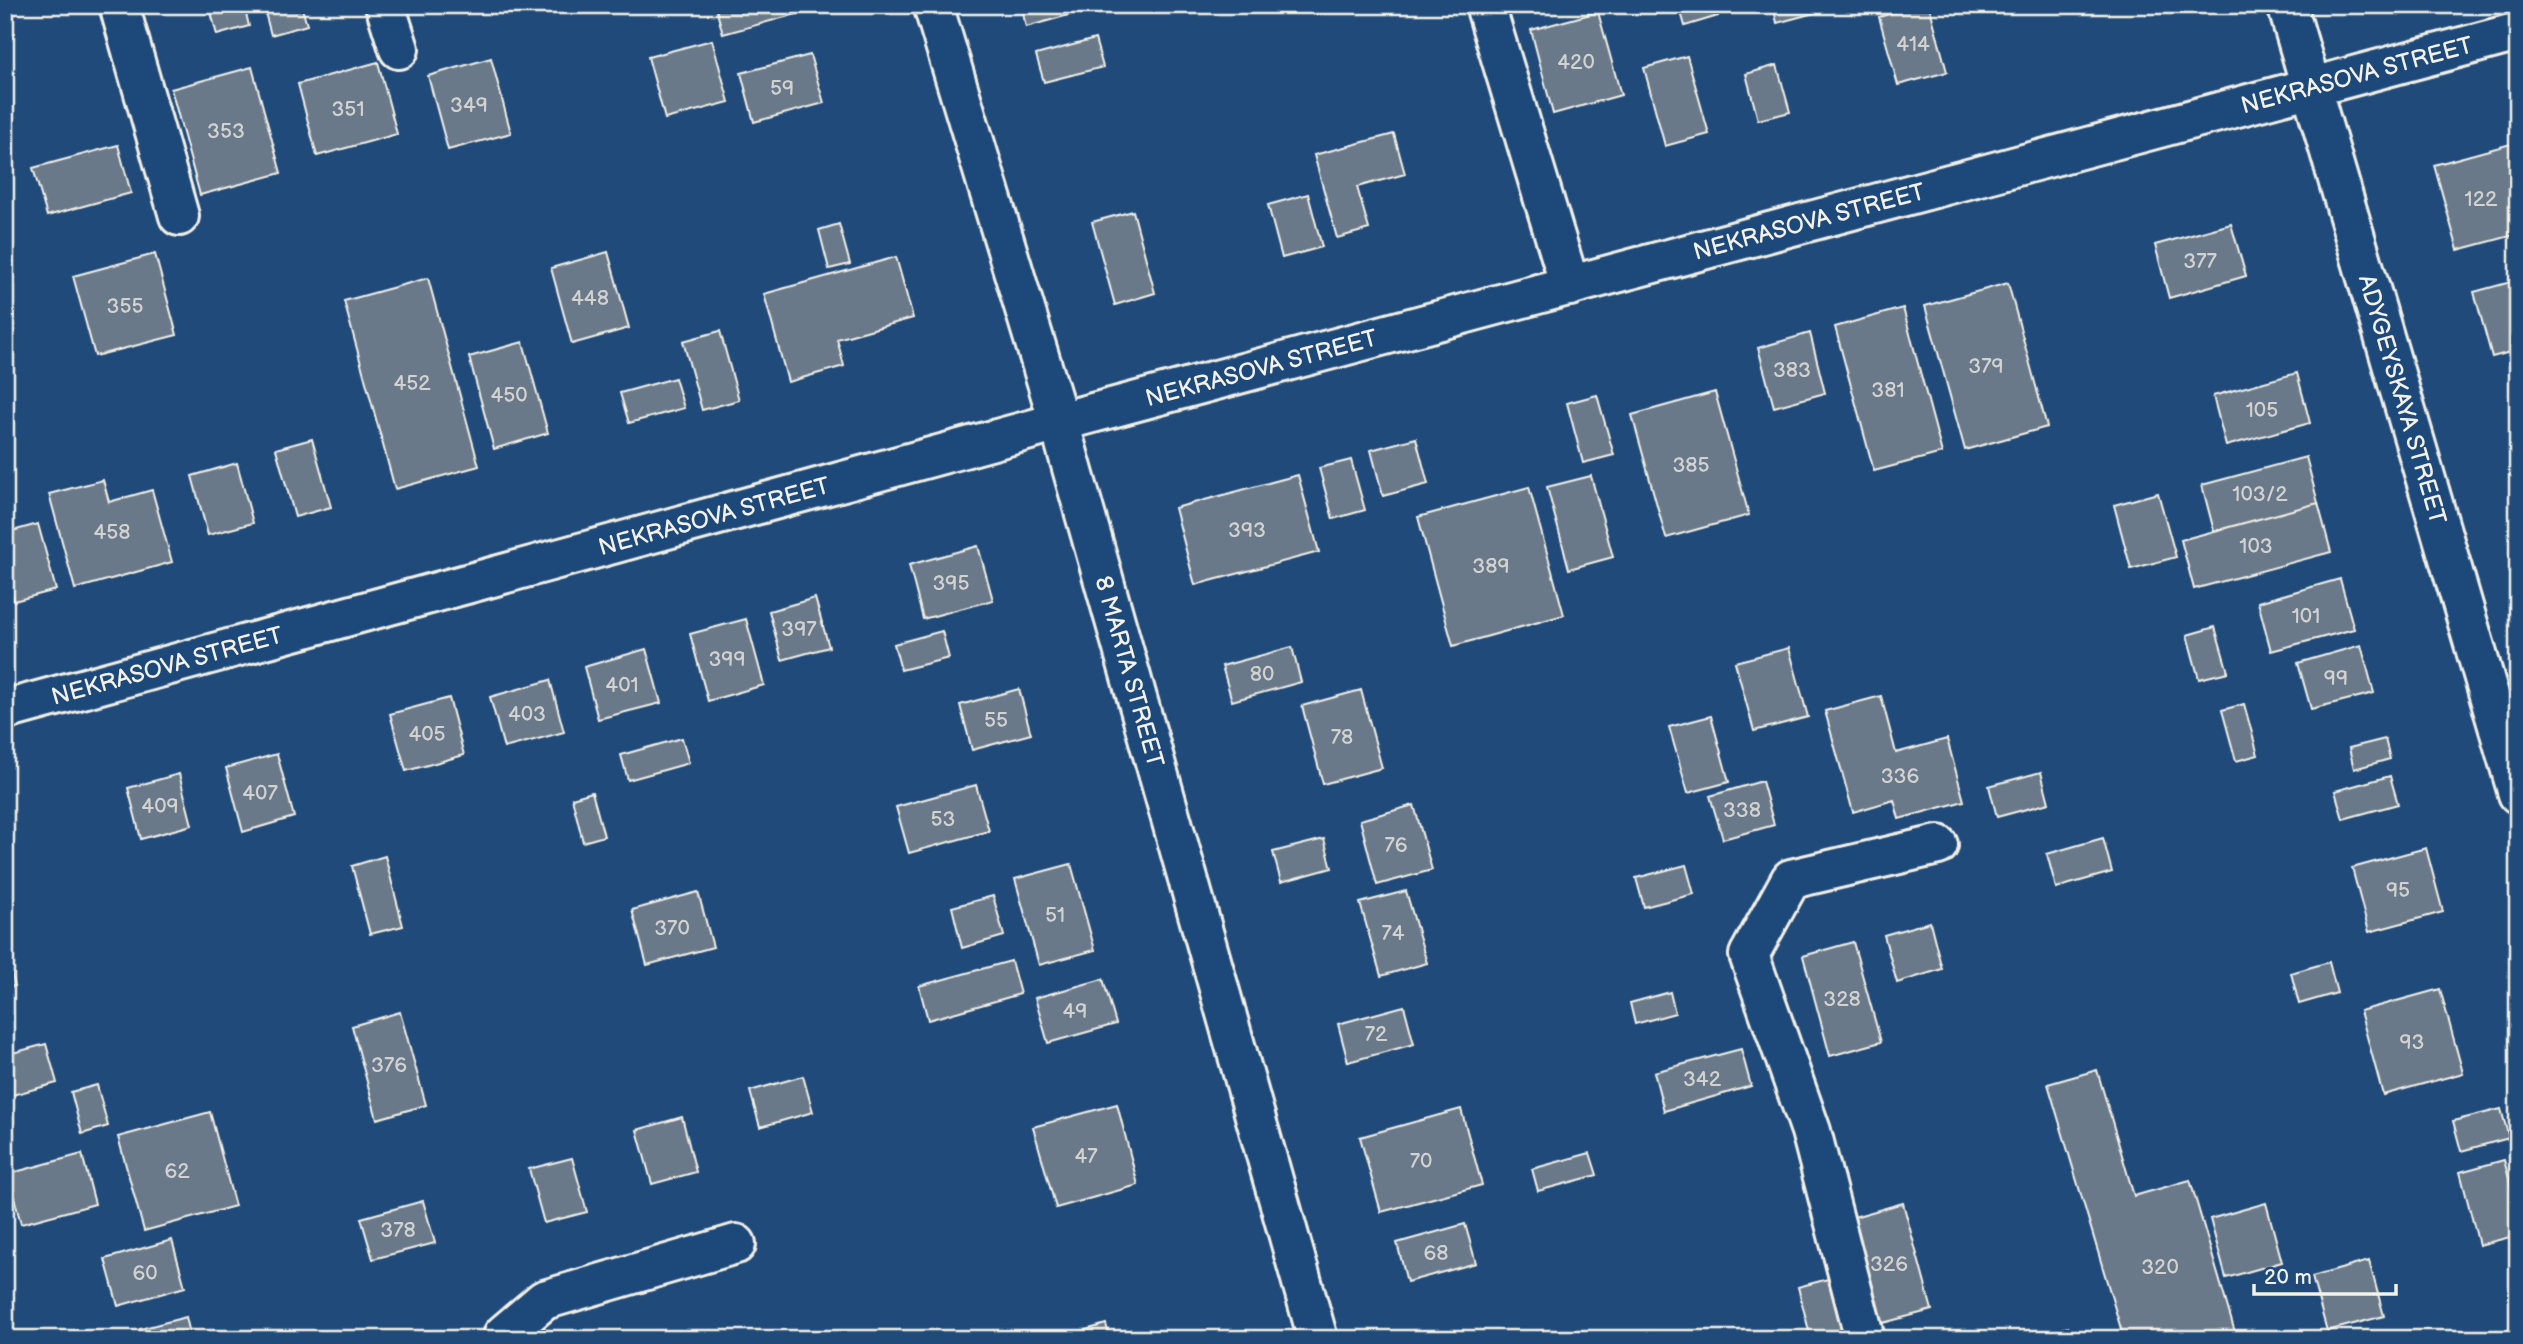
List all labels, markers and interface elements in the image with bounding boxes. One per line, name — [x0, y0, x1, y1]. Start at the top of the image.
street label: NEKRASOVA STREET — [2238, 30, 2476, 120]
house number: 414 — [1896, 32, 1930, 57]
house number: 420 — [1557, 50, 1595, 75]
house number: 59 — [770, 76, 794, 101]
house number: 349 — [450, 93, 488, 118]
house number: 351 — [331, 97, 365, 122]
house number: 353 — [207, 119, 245, 144]
street label: NEKRASOVA STREET — [1690, 177, 1929, 266]
house number: 122 — [2465, 187, 2498, 212]
house number: 377 — [2183, 249, 2217, 274]
street label: ADYGEYSKAYA STREET — [2352, 271, 2453, 528]
house number: 448 — [571, 286, 609, 311]
house number: 355 — [107, 294, 143, 319]
street label: NEKRASOVA STREET — [1142, 323, 1381, 413]
house number: 379 — [1968, 354, 2004, 379]
house number: 383 — [1773, 358, 1811, 383]
house number: 452 — [393, 371, 431, 396]
house number: 381 — [1871, 378, 1905, 403]
house number: 450 — [490, 383, 528, 408]
house number: 105 — [2246, 398, 2278, 423]
house number: 385 — [1672, 453, 1710, 478]
street label: NEKRASOVA STREET — [595, 471, 834, 562]
house number: 103/2 — [2232, 482, 2288, 507]
house number: 393 — [1228, 518, 1266, 543]
house number: 458 — [93, 520, 131, 545]
house number: 103 — [2239, 534, 2273, 559]
house number: 389 — [1472, 554, 1510, 579]
house number: 395 — [932, 571, 970, 596]
street label: 8 MARTA STREET — [1089, 573, 1170, 771]
house number: 101 — [2292, 604, 2320, 629]
house number: 397 — [781, 617, 817, 642]
street label: NEKRASOVA STREET — [48, 620, 287, 711]
house number: 399 — [708, 647, 746, 672]
house number: 80 — [1250, 662, 1274, 687]
house number: 99 — [2324, 666, 2348, 691]
house number: 401 — [605, 673, 639, 698]
house number: 403 — [508, 702, 546, 727]
house number: 55 — [984, 708, 1008, 733]
house number: 405 — [408, 722, 446, 747]
house number: 78 — [1331, 725, 1353, 750]
house number: 336 — [1881, 764, 1919, 789]
house number: 407 — [242, 781, 278, 806]
house number: 409 — [141, 794, 179, 819]
house number: 338 — [1723, 798, 1761, 823]
house number: 53 — [931, 807, 955, 832]
house number: 76 — [1384, 833, 1408, 858]
house number: 95 — [2386, 878, 2410, 903]
house number: 51 — [1045, 903, 1065, 928]
house number: 370 — [654, 916, 690, 941]
house number: 74 — [1381, 921, 1405, 946]
house number: 328 — [1823, 987, 1861, 1012]
house number: 49 — [1063, 999, 1087, 1024]
house number: 72 — [1365, 1022, 1388, 1047]
house number: 93 — [2399, 1030, 2425, 1055]
house number: 376 — [371, 1053, 407, 1078]
house number: 342 — [1683, 1067, 1722, 1092]
house number: 47 — [1074, 1144, 1098, 1169]
house number: 70 — [1410, 1149, 1432, 1174]
house number: 62 — [164, 1159, 190, 1184]
house number: 378 — [380, 1218, 416, 1243]
house number: 68 — [1423, 1241, 1449, 1266]
house number: 326 — [1870, 1252, 1908, 1277]
scale bar — [2254, 1253, 2395, 1297]
house number: 320 — [2141, 1255, 2179, 1280]
house number: 60 — [132, 1261, 158, 1286]
text: 20 m — [2264, 1265, 2312, 1290]

